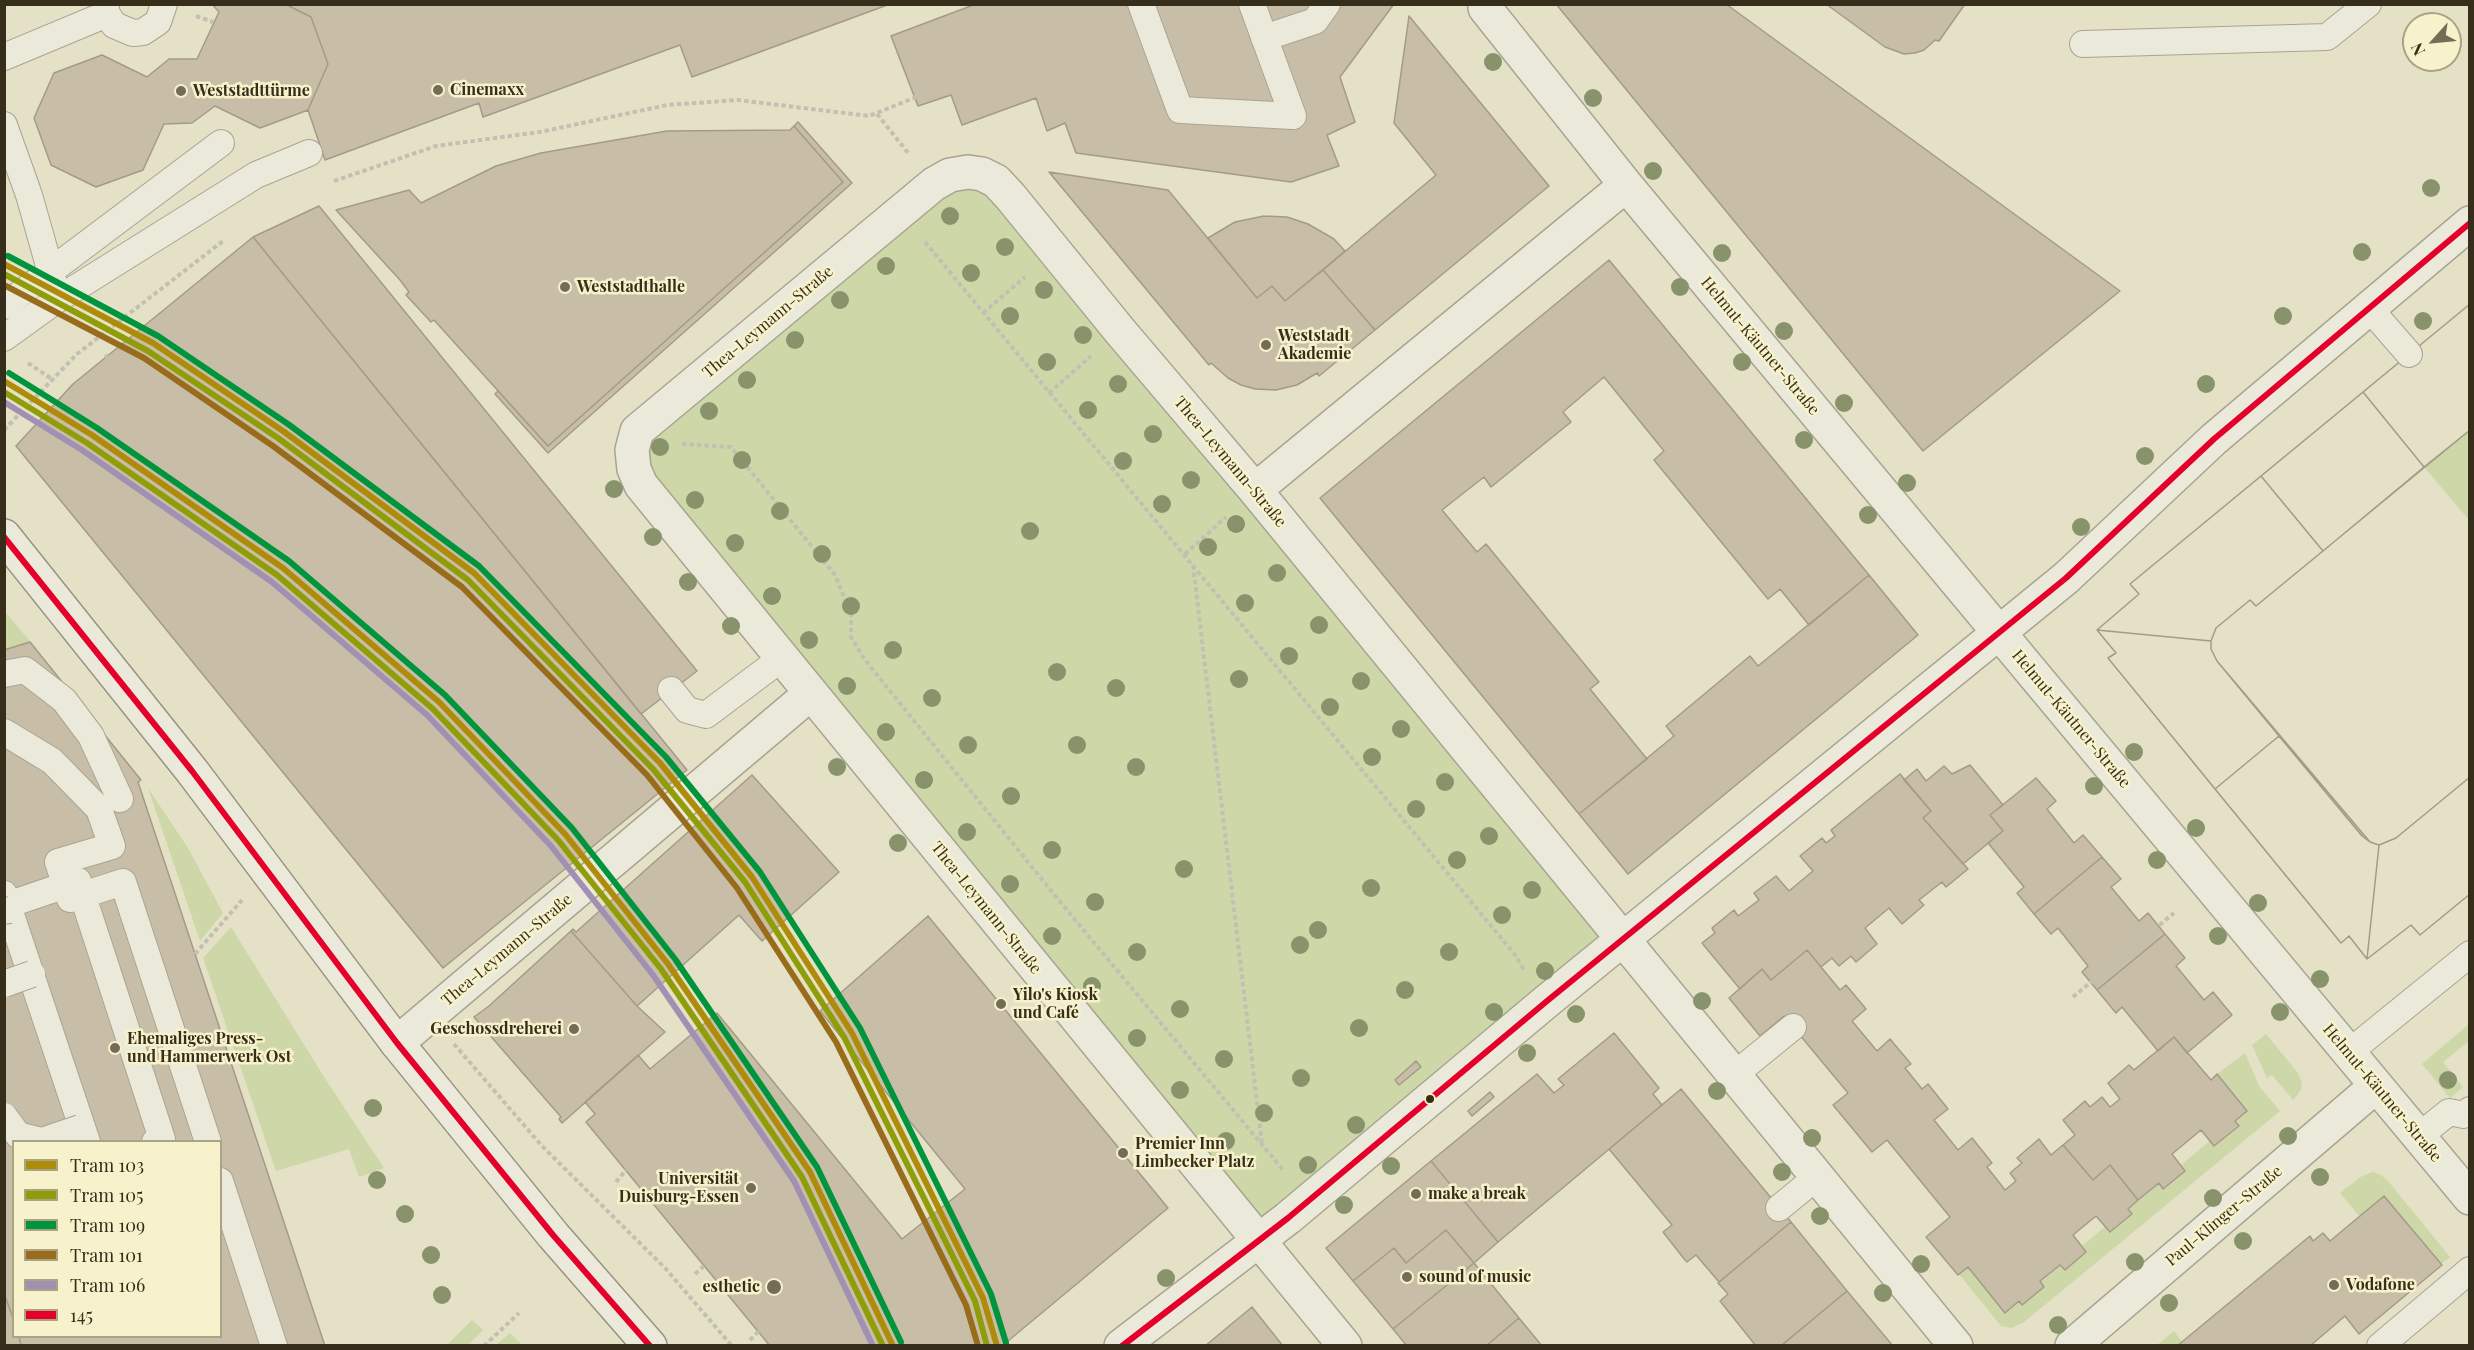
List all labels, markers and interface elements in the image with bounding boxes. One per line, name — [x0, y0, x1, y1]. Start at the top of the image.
north arrow — [2402, 12, 2462, 72]
text: N — [2405, 40, 2429, 59]
place label: Cinemaxx — [450, 80, 524, 100]
place label: Weststadttürme — [193, 81, 310, 101]
marker: Cinemaxx — [431, 83, 445, 97]
marker: Weststadttürme — [174, 84, 188, 98]
street label: Thea-Leymann-Straße — [699, 262, 837, 382]
street label: Helmut-Käutner-Straße — [1697, 273, 1823, 419]
place label: Weststadthalle — [577, 277, 685, 297]
marker: Weststadthalle — [558, 280, 572, 294]
place label: Weststadt Akademie — [1278, 326, 1351, 364]
marker: Weststadt Akademie — [1259, 338, 1273, 352]
street label: Thea-Leymann-Straße — [1170, 393, 1290, 531]
street label: Helmut-Käutner-Straße — [2008, 646, 2134, 792]
street label: Thea-Leymann-Straße — [927, 838, 1045, 978]
street label: Thea-Leymann-Straße — [438, 890, 576, 1010]
place label: Yilo's Kiosk und Café — [1013, 985, 1098, 1023]
marker: Yilo's Kiosk und Café — [994, 997, 1008, 1011]
place label: Geschossdreherei — [430, 1019, 562, 1039]
street label: Helmut-Käutner-Straße — [2319, 1020, 2445, 1166]
marker: Geschossdreherei — [567, 1022, 581, 1036]
place label: Ehemaliges Press- und Hammerwerk Ost — [127, 1029, 291, 1067]
marker: Ehemaliges Press- und Hammerwerk Ost — [108, 1041, 122, 1055]
unlabelled marker — [1424, 1093, 1436, 1105]
place label: Premier Inn Limbecker Platz — [1135, 1134, 1254, 1172]
legend — [12, 1140, 222, 1338]
marker: Premier Inn Limbecker Platz — [1116, 1146, 1130, 1160]
text: Tram 103 — [70, 1153, 144, 1177]
street label: Paul-Klinger-Straße — [2162, 1162, 2286, 1270]
place label: Universität Duisburg-Essen — [619, 1169, 739, 1207]
marker: Universität Duisburg-Essen — [744, 1181, 758, 1195]
text: Tram 105 — [70, 1183, 144, 1207]
place label: make a break — [1428, 1184, 1526, 1204]
marker: make a break — [1409, 1187, 1423, 1201]
text: Tram 109 — [70, 1213, 145, 1237]
text: Tram 101 — [70, 1243, 143, 1267]
place label: sound of music — [1419, 1267, 1531, 1287]
marker: sound of music — [1400, 1270, 1414, 1284]
text: Tram 106 — [70, 1273, 145, 1297]
place label: Vodafone — [2346, 1275, 2415, 1295]
place label: esthetic — [703, 1277, 760, 1297]
marker: esthetic — [765, 1278, 783, 1296]
marker: Vodafone — [2327, 1278, 2341, 1292]
text: 145 — [70, 1303, 93, 1327]

